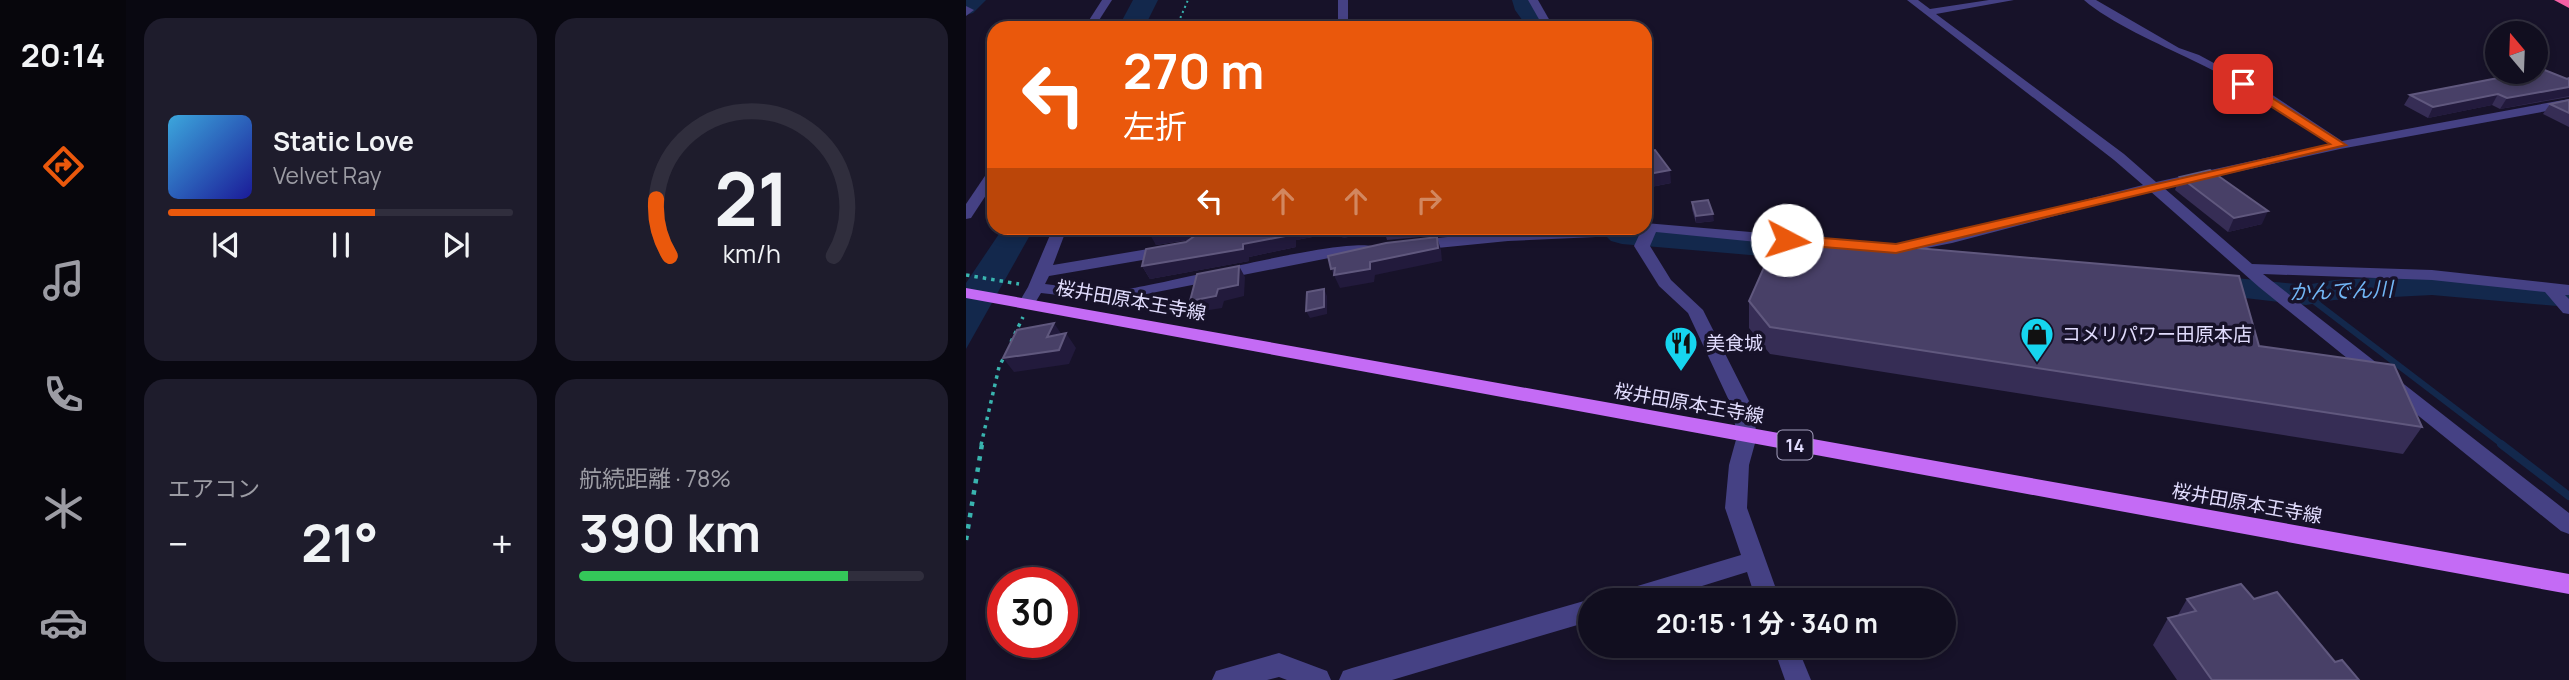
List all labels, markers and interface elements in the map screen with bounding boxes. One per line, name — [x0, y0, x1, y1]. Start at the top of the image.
north arrow — [2485, 21, 2548, 84]
map controls — [2485, 21, 2548, 84]
text: 20:14 — [21, 33, 105, 77]
text: 270 m — [1123, 37, 1264, 104]
icon: left — [1008, 49, 1099, 140]
pin — [2213, 54, 2273, 114]
icon: arrive — [2224, 65, 2262, 103]
text: 左折 — [1123, 104, 1187, 148]
text: Static Love — [273, 123, 414, 159]
icon: directions — [39, 142, 88, 191]
text: 21 — [714, 148, 789, 248]
text: Velvet Ray — [273, 159, 382, 191]
icon: left — [1191, 182, 1229, 220]
icon: ahead — [1264, 182, 1302, 220]
icon: ahead — [1337, 182, 1375, 220]
icon: right — [1410, 182, 1448, 220]
position arrow — [1750, 203, 1824, 277]
icon: previous — [207, 226, 245, 264]
icon: pause — [322, 226, 360, 264]
icon: next — [437, 226, 475, 264]
text: km/h — [722, 236, 781, 271]
icon: music — [39, 256, 88, 305]
street label: 桜井田原本王寺線 — [1054, 274, 1208, 326]
water label: かんでん川 — [2289, 274, 2395, 306]
shop icon: コメリパワー田原本店 — [2018, 315, 2056, 364]
place label: コメリパワー田原本店 — [2062, 321, 2252, 347]
restaurant icon: 美食城 — [1662, 324, 1700, 373]
place label: 美食城 — [1706, 330, 1763, 356]
icon: phone — [39, 370, 88, 419]
street label: 桜井田原本王寺線 — [1612, 377, 1766, 429]
road number: 14 — [1778, 430, 1812, 460]
text: 航続距離 · 78% — [579, 462, 731, 494]
text: エアコン — [168, 472, 260, 504]
street label: 桜井田原本王寺線 — [2170, 477, 2324, 529]
icon: climate — [39, 484, 88, 533]
text: 390 km — [579, 497, 761, 568]
text: 21° — [301, 507, 378, 578]
text: − — [168, 517, 189, 569]
text: + — [491, 517, 513, 569]
speed limit sign: 30 — [987, 567, 1078, 658]
icon: car — [39, 598, 88, 647]
text: 20:15 · 1 分 · 340 m — [1656, 605, 1878, 641]

